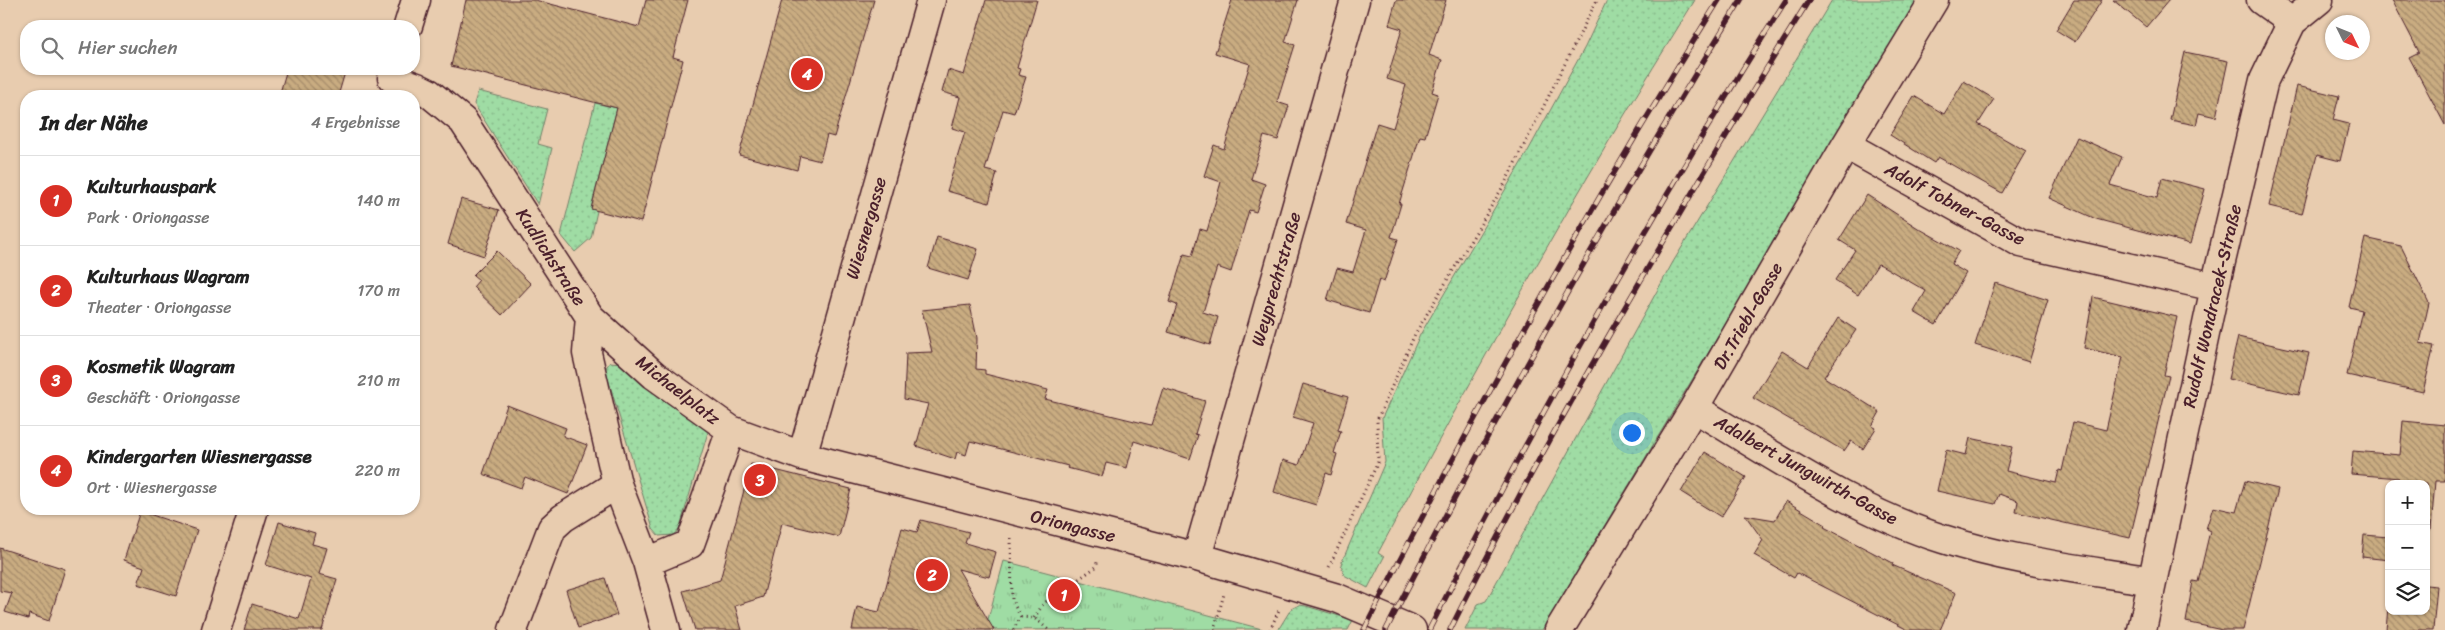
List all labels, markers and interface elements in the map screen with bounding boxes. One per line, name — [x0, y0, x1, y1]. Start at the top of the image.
north arrow — [2325, 15, 2370, 60]
search box — [20, 20, 420, 75]
text: Hier suchen — [78, 31, 178, 64]
icon: search — [38, 34, 66, 62]
pin: 4 — [791, 55, 823, 93]
text: In der Nähe — [40, 104, 148, 142]
text: 4 Ergebnisse — [311, 108, 400, 137]
street label: Adolf Tobner-Gasse — [1878, 153, 2031, 255]
text: Kulturhauspark — [87, 170, 216, 203]
street label: Wiesnergasse — [836, 173, 896, 283]
text: 1 — [53, 186, 59, 215]
text: 140 m — [357, 186, 400, 215]
street label: Kudlichstraße — [507, 201, 595, 313]
street label: Rudolf Wondracek-Straße — [2173, 201, 2251, 411]
text: Park · Oriongasse — [87, 203, 210, 232]
street label: Weyprechtstraße — [1242, 208, 1310, 350]
street label: Dr.Triebl-Gasse — [1704, 256, 1792, 376]
text: Kulturhaus Wagram — [87, 260, 250, 293]
text: 2 — [51, 276, 61, 305]
text: 170 m — [357, 276, 400, 305]
text: Theater · Oriongasse — [87, 293, 232, 322]
street label: Michaelplatz — [629, 346, 728, 434]
text: Kosmetik Wagram — [87, 350, 235, 383]
text: 3 — [52, 366, 60, 395]
text: 210 m — [357, 366, 400, 395]
text: Geschäft · Oriongasse — [87, 383, 240, 412]
street label: Adalbert Jungwirth-Gasse — [1707, 406, 1904, 534]
your location — [1619, 420, 1645, 446]
text: Kindergarten Wiesnergasse — [87, 440, 312, 473]
text: 4 — [51, 456, 61, 485]
text: 220 m — [355, 456, 400, 485]
pin: 3 — [744, 461, 776, 499]
text: Ort · Wiesnergasse — [87, 473, 217, 502]
map controls — [2385, 480, 2430, 615]
button: + — [2385, 480, 2430, 525]
street label: Oriongasse — [1027, 500, 1119, 552]
button: − — [2385, 525, 2430, 570]
pin: 2 — [916, 556, 948, 594]
button: layers — [2385, 570, 2430, 615]
pin: 1 — [1048, 576, 1080, 614]

